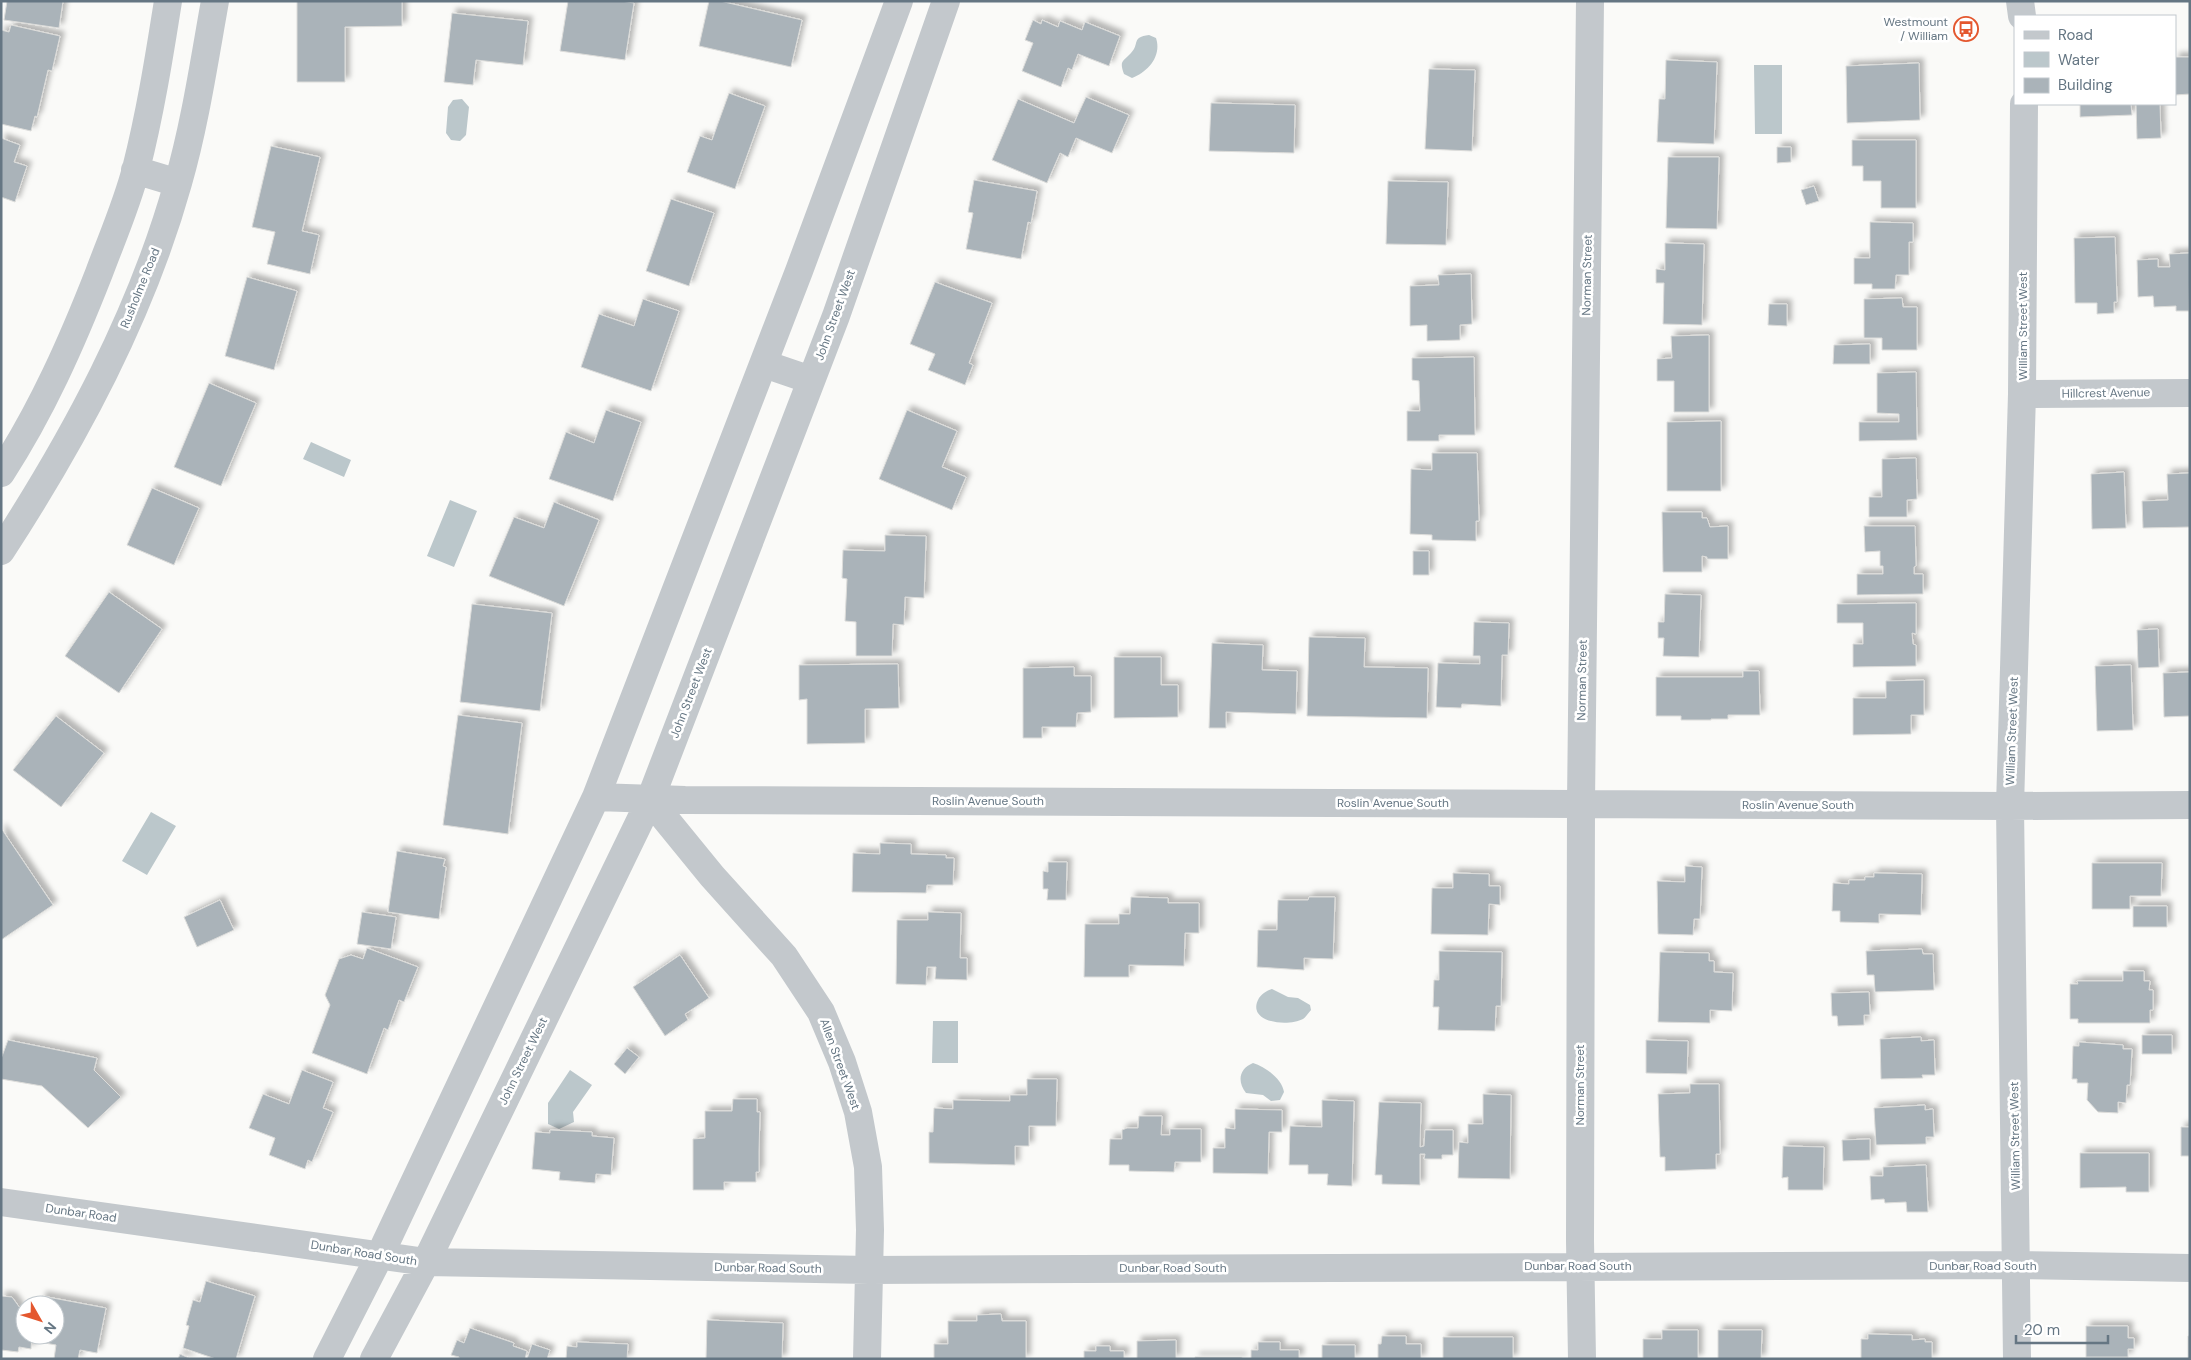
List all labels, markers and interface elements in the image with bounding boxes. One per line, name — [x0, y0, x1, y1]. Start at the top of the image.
place label: Westmount / William — [1883, 14, 1948, 44]
legend — [2014, 15, 2176, 105]
bus stop icon: Westmount / William — [1953, 16, 1979, 42]
text: Road — [2058, 25, 2093, 45]
text: Water — [2058, 50, 2100, 70]
text: Building — [2058, 75, 2113, 95]
street label: Norman Street — [1578, 234, 1596, 316]
street label: Rusholme Road — [117, 245, 163, 331]
street label: John Street West — [811, 267, 859, 363]
street label: William Street West — [2015, 271, 2031, 380]
street label: Hillcrest Avenue — [2061, 384, 2151, 402]
street label: Norman Street — [1573, 639, 1591, 721]
street label: John Street West — [666, 645, 716, 740]
street label: William Street West — [2002, 676, 2022, 786]
street label: Roslin Avenue South — [932, 793, 1044, 809]
street label: Roslin Avenue South — [1337, 795, 1449, 811]
street label: Roslin Avenue South — [1742, 797, 1854, 813]
street label: John Street West — [495, 1014, 551, 1107]
street label: Allen Street West — [816, 1016, 864, 1112]
street label: Norman Street — [1572, 1044, 1588, 1126]
street label: William Street West — [2006, 1081, 2024, 1190]
street label: Dunbar Road — [44, 1200, 118, 1226]
street label: Dunbar Road South — [310, 1237, 418, 1269]
street label: Dunbar Road South — [1524, 1258, 1632, 1274]
street label: Dunbar Road South — [1929, 1258, 2037, 1274]
street label: Dunbar Road South — [714, 1259, 822, 1277]
street label: Dunbar Road South — [1119, 1260, 1227, 1276]
north arrow — [15, 1295, 65, 1345]
scale bar — [2016, 1312, 2108, 1344]
text: N — [40, 1319, 60, 1338]
text: 20 m — [2024, 1320, 2060, 1340]

